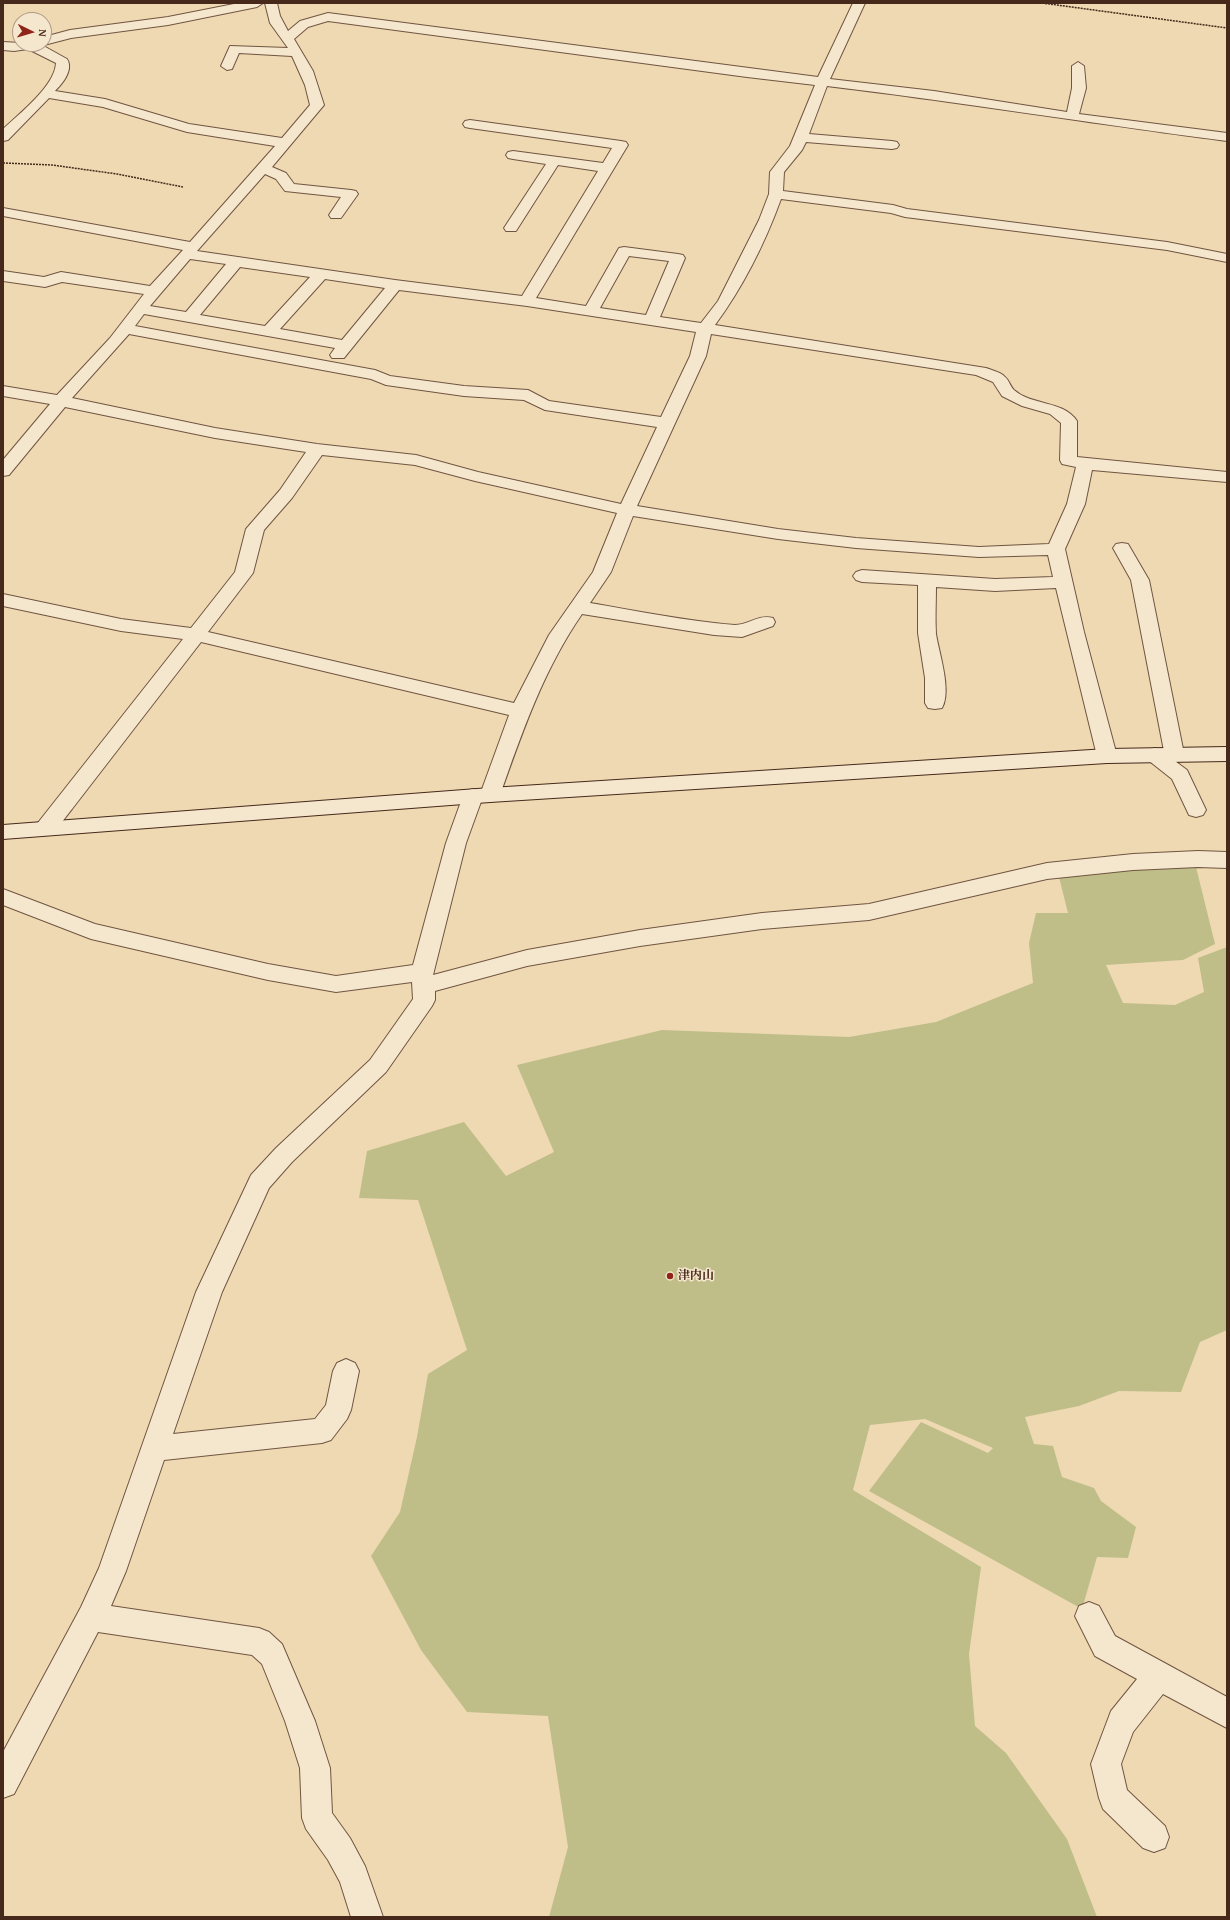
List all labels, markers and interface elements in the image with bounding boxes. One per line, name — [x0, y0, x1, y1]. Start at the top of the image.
north arrow — [12, 12, 52, 52]
text: N — [35, 29, 51, 37]
place label: 津内山 — [678, 1269, 714, 1283]
marker: 津内山 — [665, 1271, 675, 1281]

